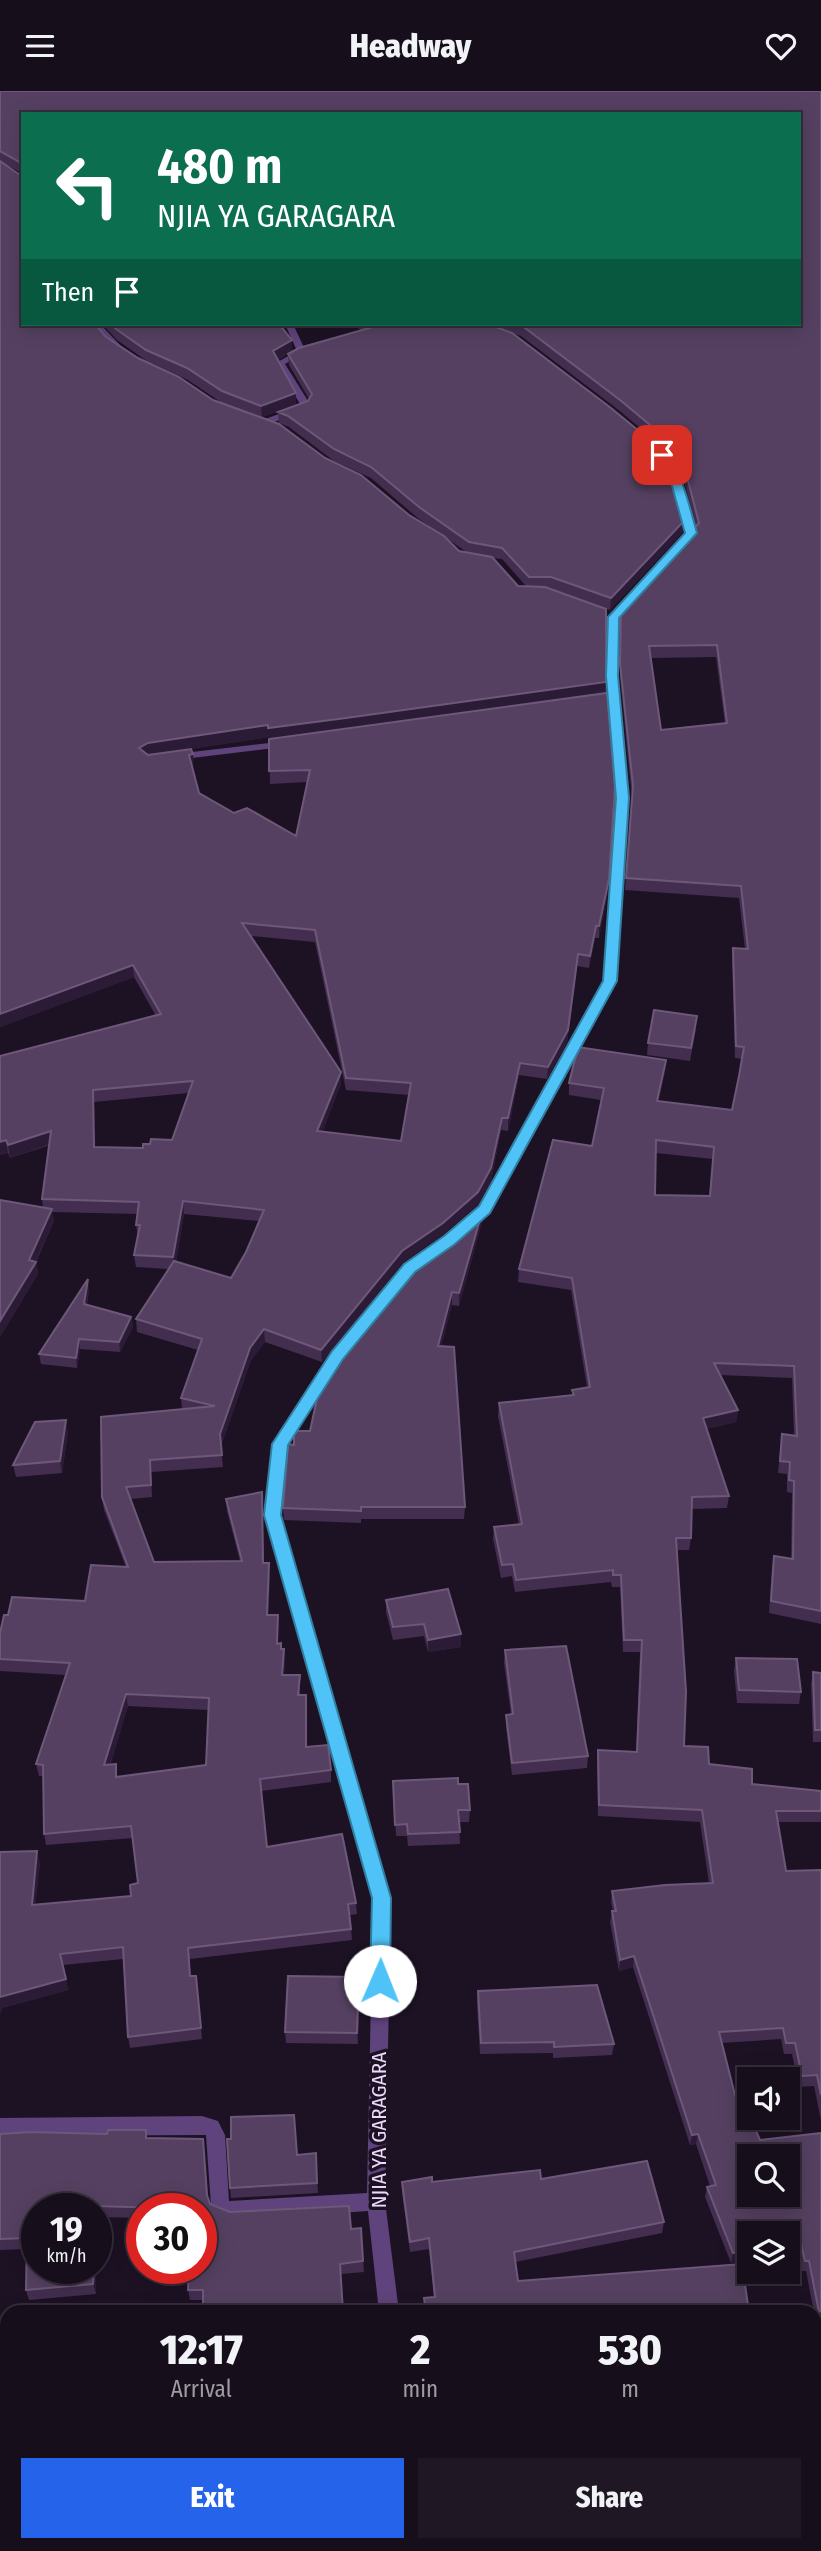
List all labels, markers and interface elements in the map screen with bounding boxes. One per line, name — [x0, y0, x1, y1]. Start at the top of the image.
icon: menu — [21, 27, 59, 65]
text: Headway — [350, 27, 471, 65]
icon: heart — [762, 27, 800, 65]
text: 480 m — [157, 137, 282, 196]
icon: left — [42, 140, 133, 231]
text: NJIA YA GARAGARA — [157, 197, 395, 235]
icon: arrive — [108, 273, 146, 311]
text: Then — [42, 277, 94, 308]
pin — [632, 425, 692, 485]
icon: arrive — [643, 436, 681, 474]
position arrow — [343, 1944, 417, 2018]
street label: NJIA YA GARAGARA — [366, 2052, 392, 2208]
map controls — [737, 2067, 800, 2284]
button: sound — [737, 2067, 800, 2130]
button: search — [737, 2144, 800, 2207]
speed limit sign: 30 — [126, 2193, 217, 2284]
text: 19 — [50, 2208, 83, 2250]
button: layers — [737, 2221, 800, 2284]
text: km/h — [46, 2245, 87, 2267]
text: 12:17 — [160, 2325, 243, 2375]
text: 2 — [410, 2325, 430, 2375]
text: 530 — [598, 2325, 662, 2375]
text: Arrival — [171, 2375, 232, 2403]
text: min — [402, 2375, 438, 2403]
text: m — [621, 2375, 639, 2403]
button: Exit — [21, 2458, 404, 2538]
button: Share — [418, 2458, 801, 2538]

